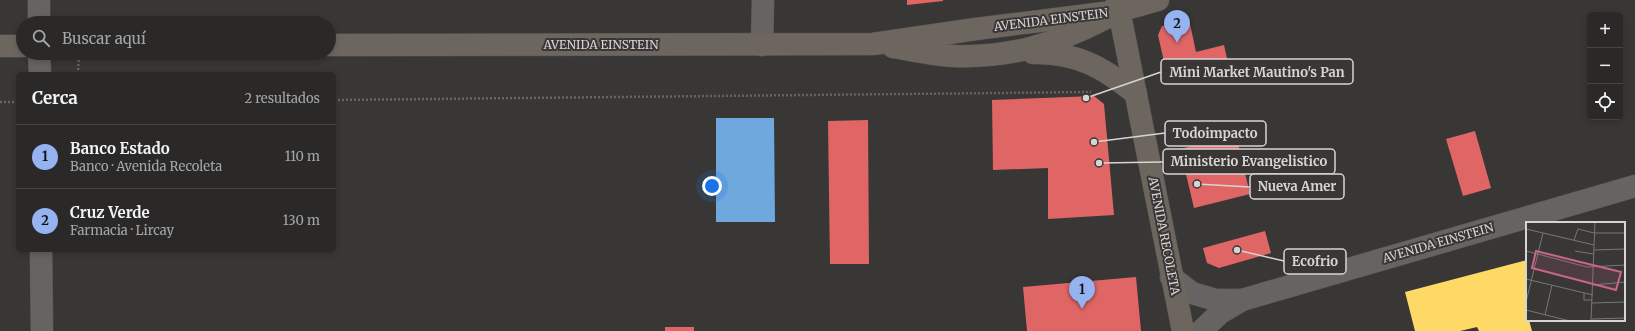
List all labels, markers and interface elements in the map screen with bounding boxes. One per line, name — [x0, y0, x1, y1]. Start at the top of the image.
street label: AVENIDA EINSTEIN — [992, 5, 1110, 34]
pin: 2 — [1164, 10, 1190, 43]
map controls — [1587, 12, 1623, 120]
button: + — [1587, 12, 1623, 48]
search box — [16, 16, 336, 60]
icon: search — [30, 27, 52, 49]
text: Buscar aquí — [62, 29, 146, 48]
street label: AVENIDA EINSTEIN — [543, 37, 659, 52]
button: − — [1587, 48, 1623, 84]
callout: Mini Market Mautino's Pan — [1161, 59, 1353, 84]
text: Mini Market Mautino's Pan — [1169, 64, 1345, 81]
button: locate — [1587, 84, 1623, 120]
text: Cerca — [32, 87, 78, 109]
text: 2 resultados — [244, 90, 320, 107]
callout: Todoimpacto — [1165, 121, 1266, 146]
text: Todoimpacto — [1173, 125, 1258, 142]
text: Banco Estado — [70, 139, 170, 158]
text: 1 — [42, 148, 48, 165]
text: 110 m — [285, 148, 320, 165]
callout: Ministerio Evangelistico — [1163, 149, 1335, 174]
text: Ministerio Evangelistico — [1171, 153, 1328, 170]
text: Banco · Avenida Recoleta — [70, 158, 222, 175]
callout: Nueva Amer — [1250, 174, 1344, 199]
street label: AVENIDA RECOLETA — [1145, 175, 1183, 297]
your location — [702, 176, 722, 196]
text: Nueva Amer — [1258, 178, 1336, 195]
text: Cruz Verde — [70, 203, 150, 222]
text: 2 — [41, 212, 49, 229]
text: 130 m — [283, 212, 320, 229]
street label: AVENIDA EINSTEIN — [1380, 219, 1496, 266]
text: Farmacia · Lircay — [70, 222, 174, 239]
inset map — [1526, 222, 1625, 321]
callout: Ecofrio — [1284, 249, 1346, 274]
text: Ecofrio — [1292, 253, 1338, 270]
pin: 1 — [1069, 276, 1095, 309]

